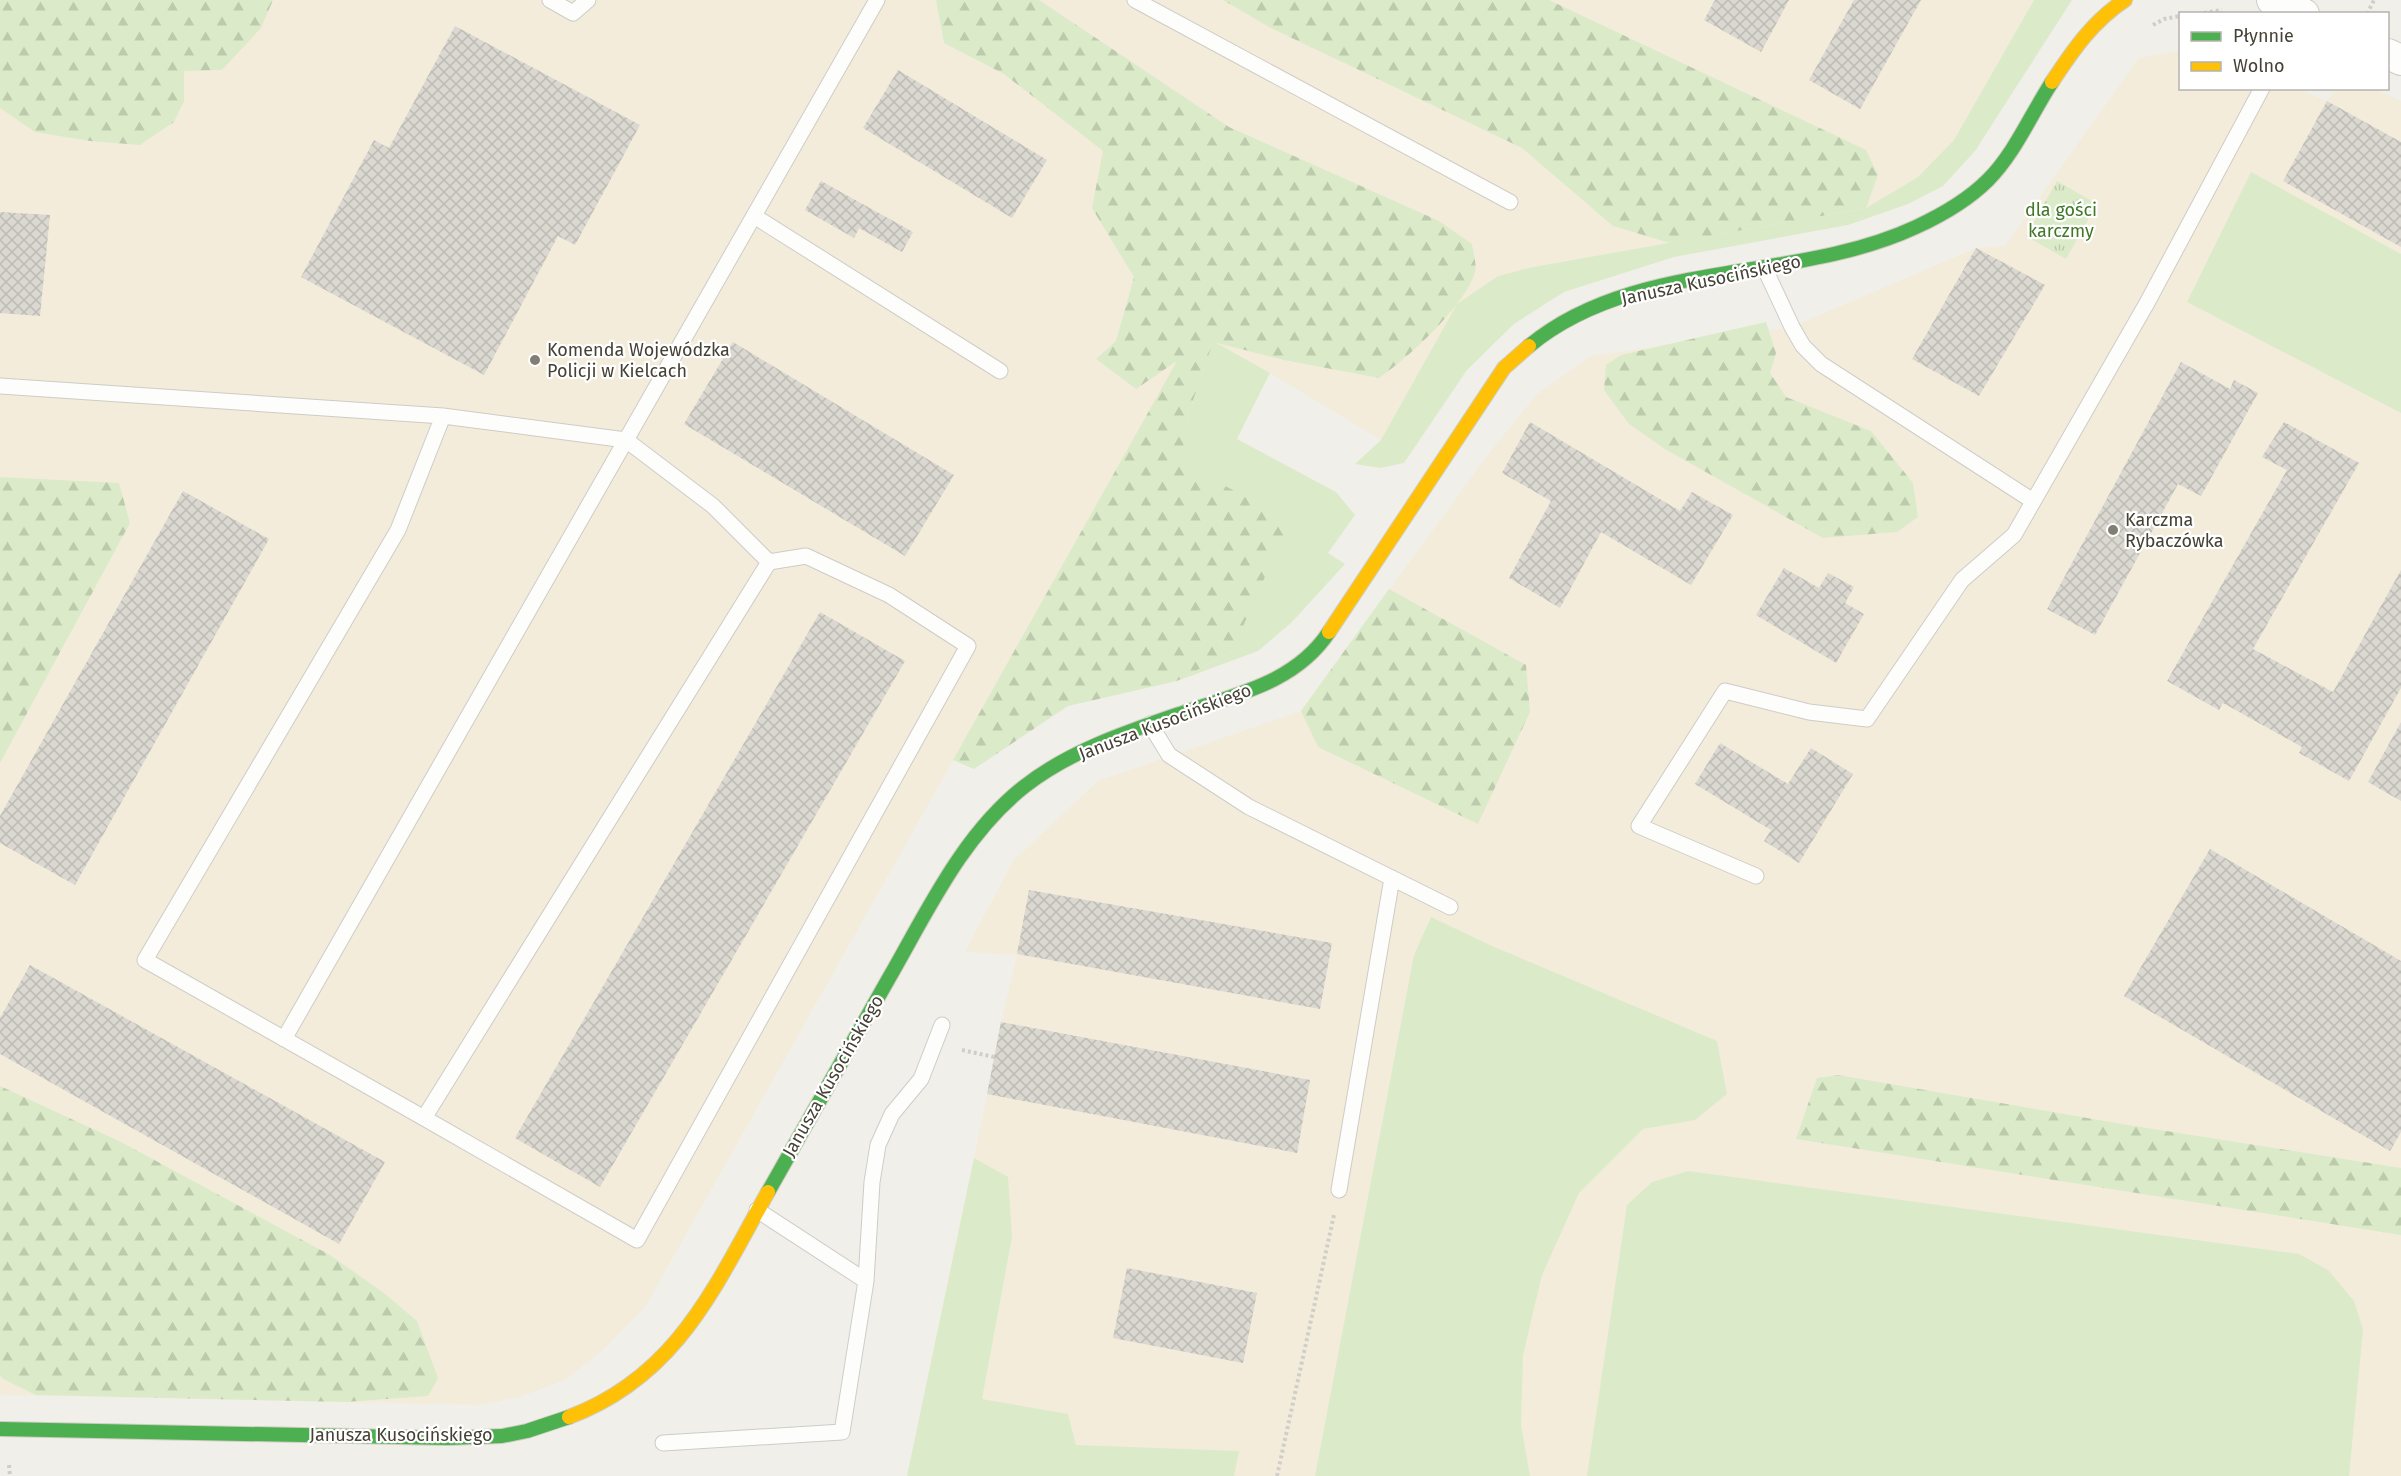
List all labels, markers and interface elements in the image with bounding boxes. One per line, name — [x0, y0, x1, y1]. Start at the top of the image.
legend — [2179, 12, 2389, 90]
text: Płynnie — [2233, 25, 2294, 47]
text: Wolno — [2233, 55, 2285, 77]
park label: dla gości karczmy — [2025, 199, 2097, 242]
street label: Janusza Kusocińskiego — [1619, 250, 1803, 310]
place label: Komenda Wojewódzka Policji w Kielcach — [547, 339, 730, 382]
marker: Komenda Wojewódzka Policji w Kielcach — [528, 353, 542, 367]
place label: Karczma Rybaczówka — [2125, 509, 2224, 552]
marker: Karczma Rybaczówka — [2106, 523, 2120, 537]
street label: Janusza Kusocińskiego — [1076, 679, 1254, 765]
street label: Janusza Kusocińskiego — [778, 991, 888, 1161]
street label: Janusza Kusocińskiego — [309, 1424, 493, 1446]

